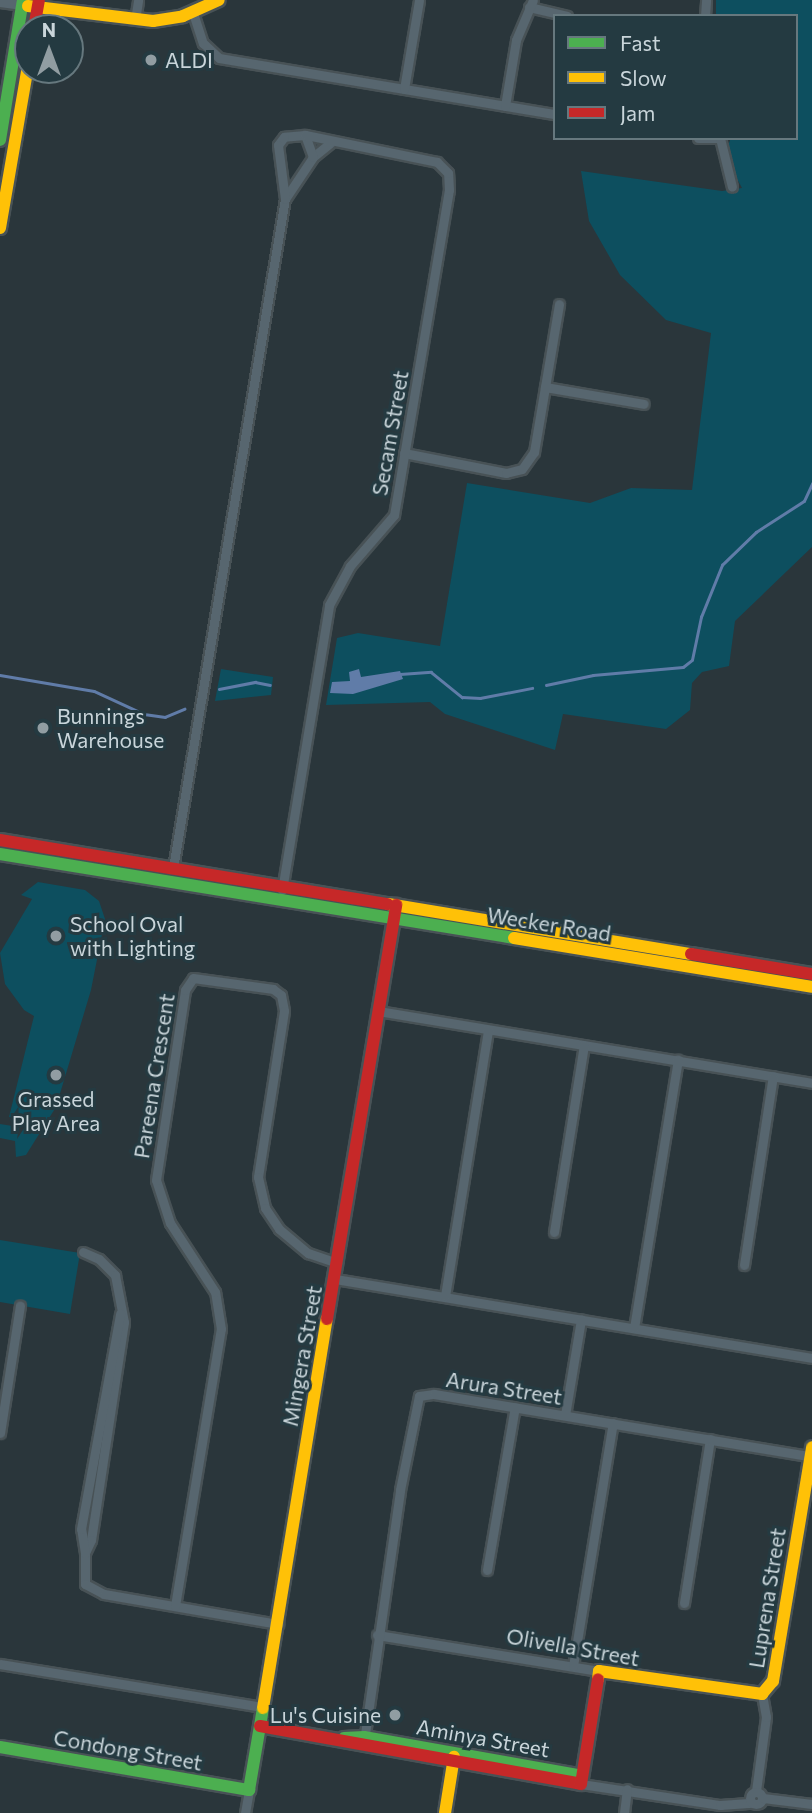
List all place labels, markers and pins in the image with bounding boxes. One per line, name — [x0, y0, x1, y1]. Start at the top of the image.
place label: ALDI — [165, 47, 213, 73]
marker: ALDI — [143, 52, 159, 68]
place label: Bunnings Warehouse — [57, 703, 164, 753]
marker: Bunnings Warehouse — [35, 720, 51, 736]
place label: School Oval with Lighting — [70, 911, 195, 961]
marker: School Oval with Lighting — [48, 928, 64, 944]
marker: Grassed Play Area — [48, 1067, 64, 1083]
place label: Grassed Play Area — [12, 1086, 100, 1136]
place label: Lu's Cuisine — [270, 1702, 381, 1728]
marker: Lu's Cuisine — [387, 1707, 403, 1723]

